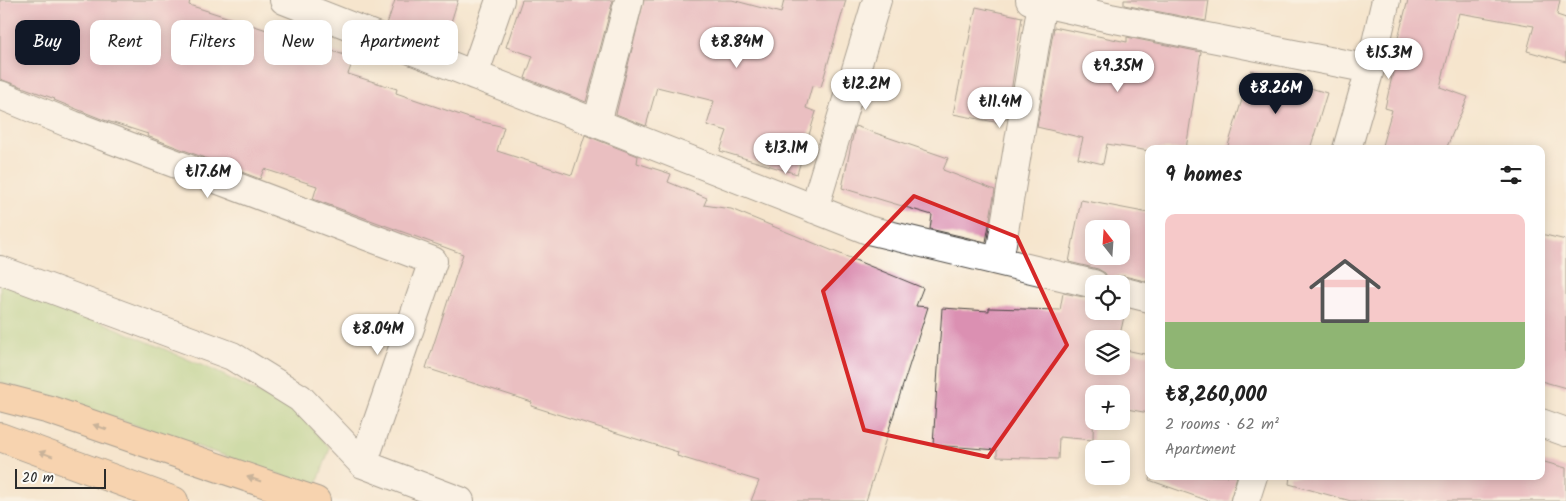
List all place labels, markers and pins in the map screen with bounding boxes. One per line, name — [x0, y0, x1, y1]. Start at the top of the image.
pin: ₺8.84M — [696, 27, 778, 69]
pin: ₺15.3M — [1348, 38, 1430, 80]
pin: ₺9.35M — [1077, 51, 1159, 93]
pin: ₺12.2M — [825, 68, 907, 111]
pin: ₺8.26M — [1235, 72, 1317, 115]
pin: ₺11.4M — [959, 86, 1041, 129]
pin: ₺13.1M — [745, 132, 827, 175]
pin: ₺17.6M — [167, 156, 249, 199]
pin: ₺8.04M — [337, 314, 419, 356]

